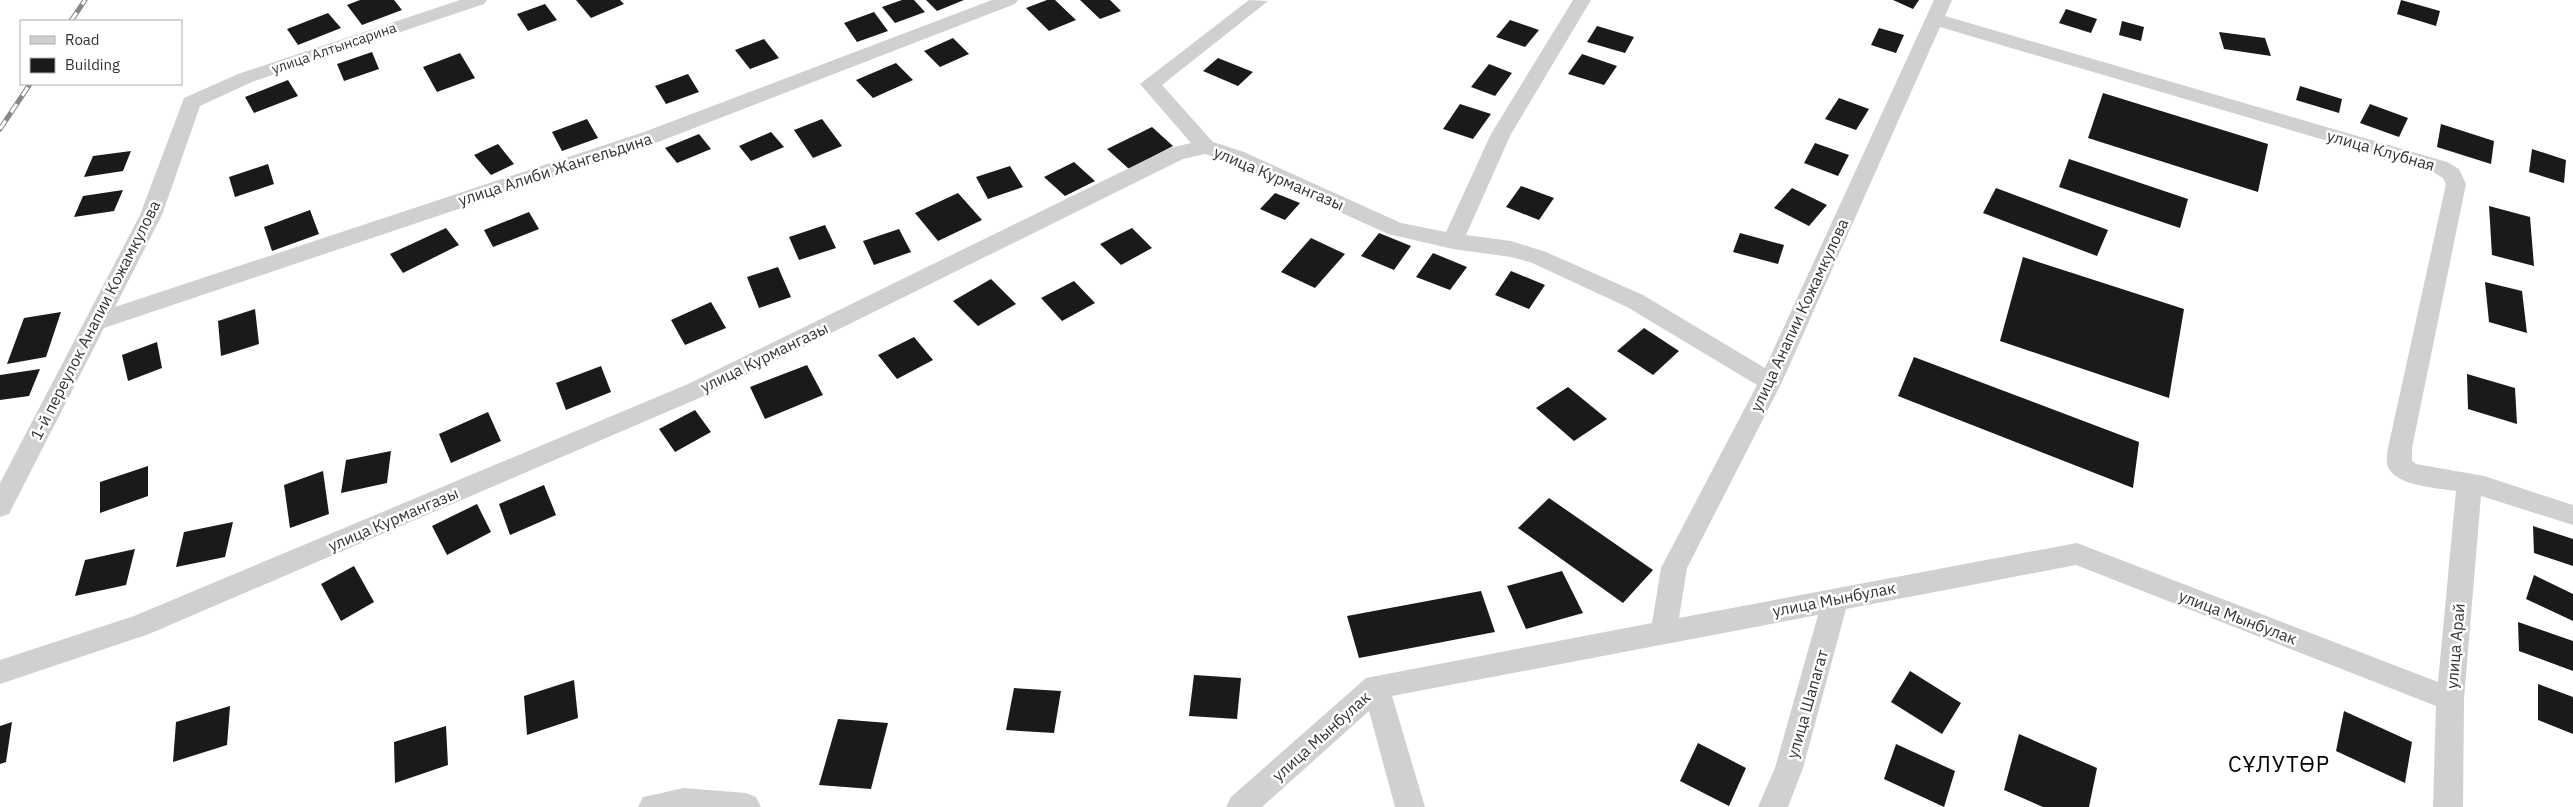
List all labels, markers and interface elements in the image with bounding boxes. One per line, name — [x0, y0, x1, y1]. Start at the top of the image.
street label: улица Алтынсарина — [269, 18, 399, 78]
legend — [20, 20, 182, 85]
text: Road — [65, 30, 100, 49]
text: Building — [65, 55, 120, 74]
street label: улица Клубная — [2325, 125, 2437, 175]
street label: улица Алиби Жангельдина — [456, 128, 655, 210]
street label: улица Курмангазы — [1211, 142, 1347, 214]
street label: 1-й переулок Анапии Кожамкулова — [26, 197, 165, 443]
street label: улица Анапии Кожамкулова — [1745, 215, 1853, 415]
street label: улица Курмангазы — [697, 317, 831, 397]
street label: улица Курмангазы — [325, 483, 461, 555]
street label: улица Мынбулак — [1771, 577, 1898, 621]
street label: улица Мынбулак — [2176, 585, 2300, 649]
street label: улица Арай — [2441, 602, 2469, 690]
street label: улица Шапагат — [1782, 647, 1832, 761]
street label: улица Мынбулак — [1268, 687, 1374, 785]
district label: СҰЛУТӨР — [2228, 749, 2330, 778]

